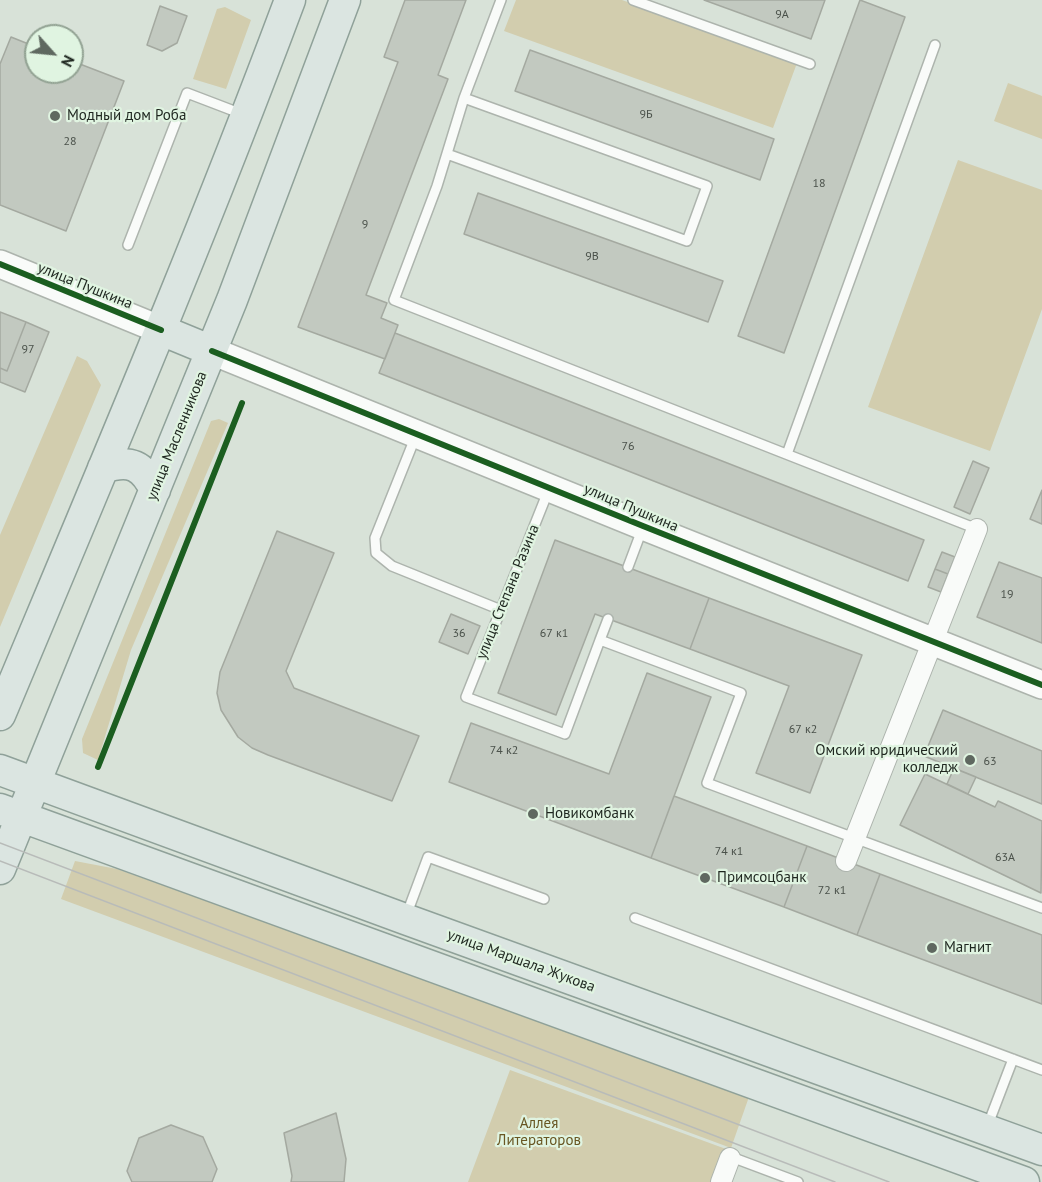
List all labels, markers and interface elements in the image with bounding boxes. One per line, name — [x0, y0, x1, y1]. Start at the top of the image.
house number: 9А — [775, 8, 789, 22]
north arrow — [24, 24, 84, 84]
text: N — [57, 52, 80, 70]
place label: Модный дом Роба — [67, 107, 186, 125]
house number: 9Б — [639, 108, 653, 122]
marker: Модный дом Роба — [48, 109, 62, 123]
house number: 28 — [63, 135, 77, 149]
house number: 18 — [812, 177, 826, 191]
house number: 9 — [362, 218, 368, 232]
house number: 9В — [585, 250, 599, 264]
street label: улица Пушкина — [35, 259, 135, 313]
house number: 97 — [21, 343, 35, 357]
street label: улица Масленникова — [143, 369, 211, 503]
house number: 76 — [621, 440, 635, 454]
street label: улица Пушкина — [581, 480, 681, 536]
street label: улица Степана Разина — [473, 522, 543, 662]
house number: 19 — [1000, 588, 1014, 602]
house number: 36 — [452, 627, 466, 641]
house number: 67 к1 — [540, 627, 568, 641]
house number: 67 к2 — [789, 723, 817, 737]
place label: Омский юридический колледж — [815, 742, 958, 777]
house number: 74 к2 — [490, 744, 518, 758]
marker: Омский юридический колледж — [963, 753, 977, 767]
house number: 63 — [983, 755, 997, 769]
place label: Новикомбанк — [545, 805, 634, 823]
marker: Новикомбанк — [526, 807, 540, 821]
house number: 74 к1 — [715, 845, 743, 859]
house number: 63А — [995, 851, 1015, 865]
place label: Примсоцбанк — [717, 869, 806, 887]
marker: Примсоцбанк — [698, 871, 712, 885]
house number: 72 к1 — [818, 884, 846, 898]
street label: улица Маршала Жукова — [445, 926, 597, 996]
place label: Магнит — [944, 939, 991, 957]
marker: Магнит — [925, 941, 939, 955]
park label: Аллея Литераторов — [497, 1115, 581, 1150]

